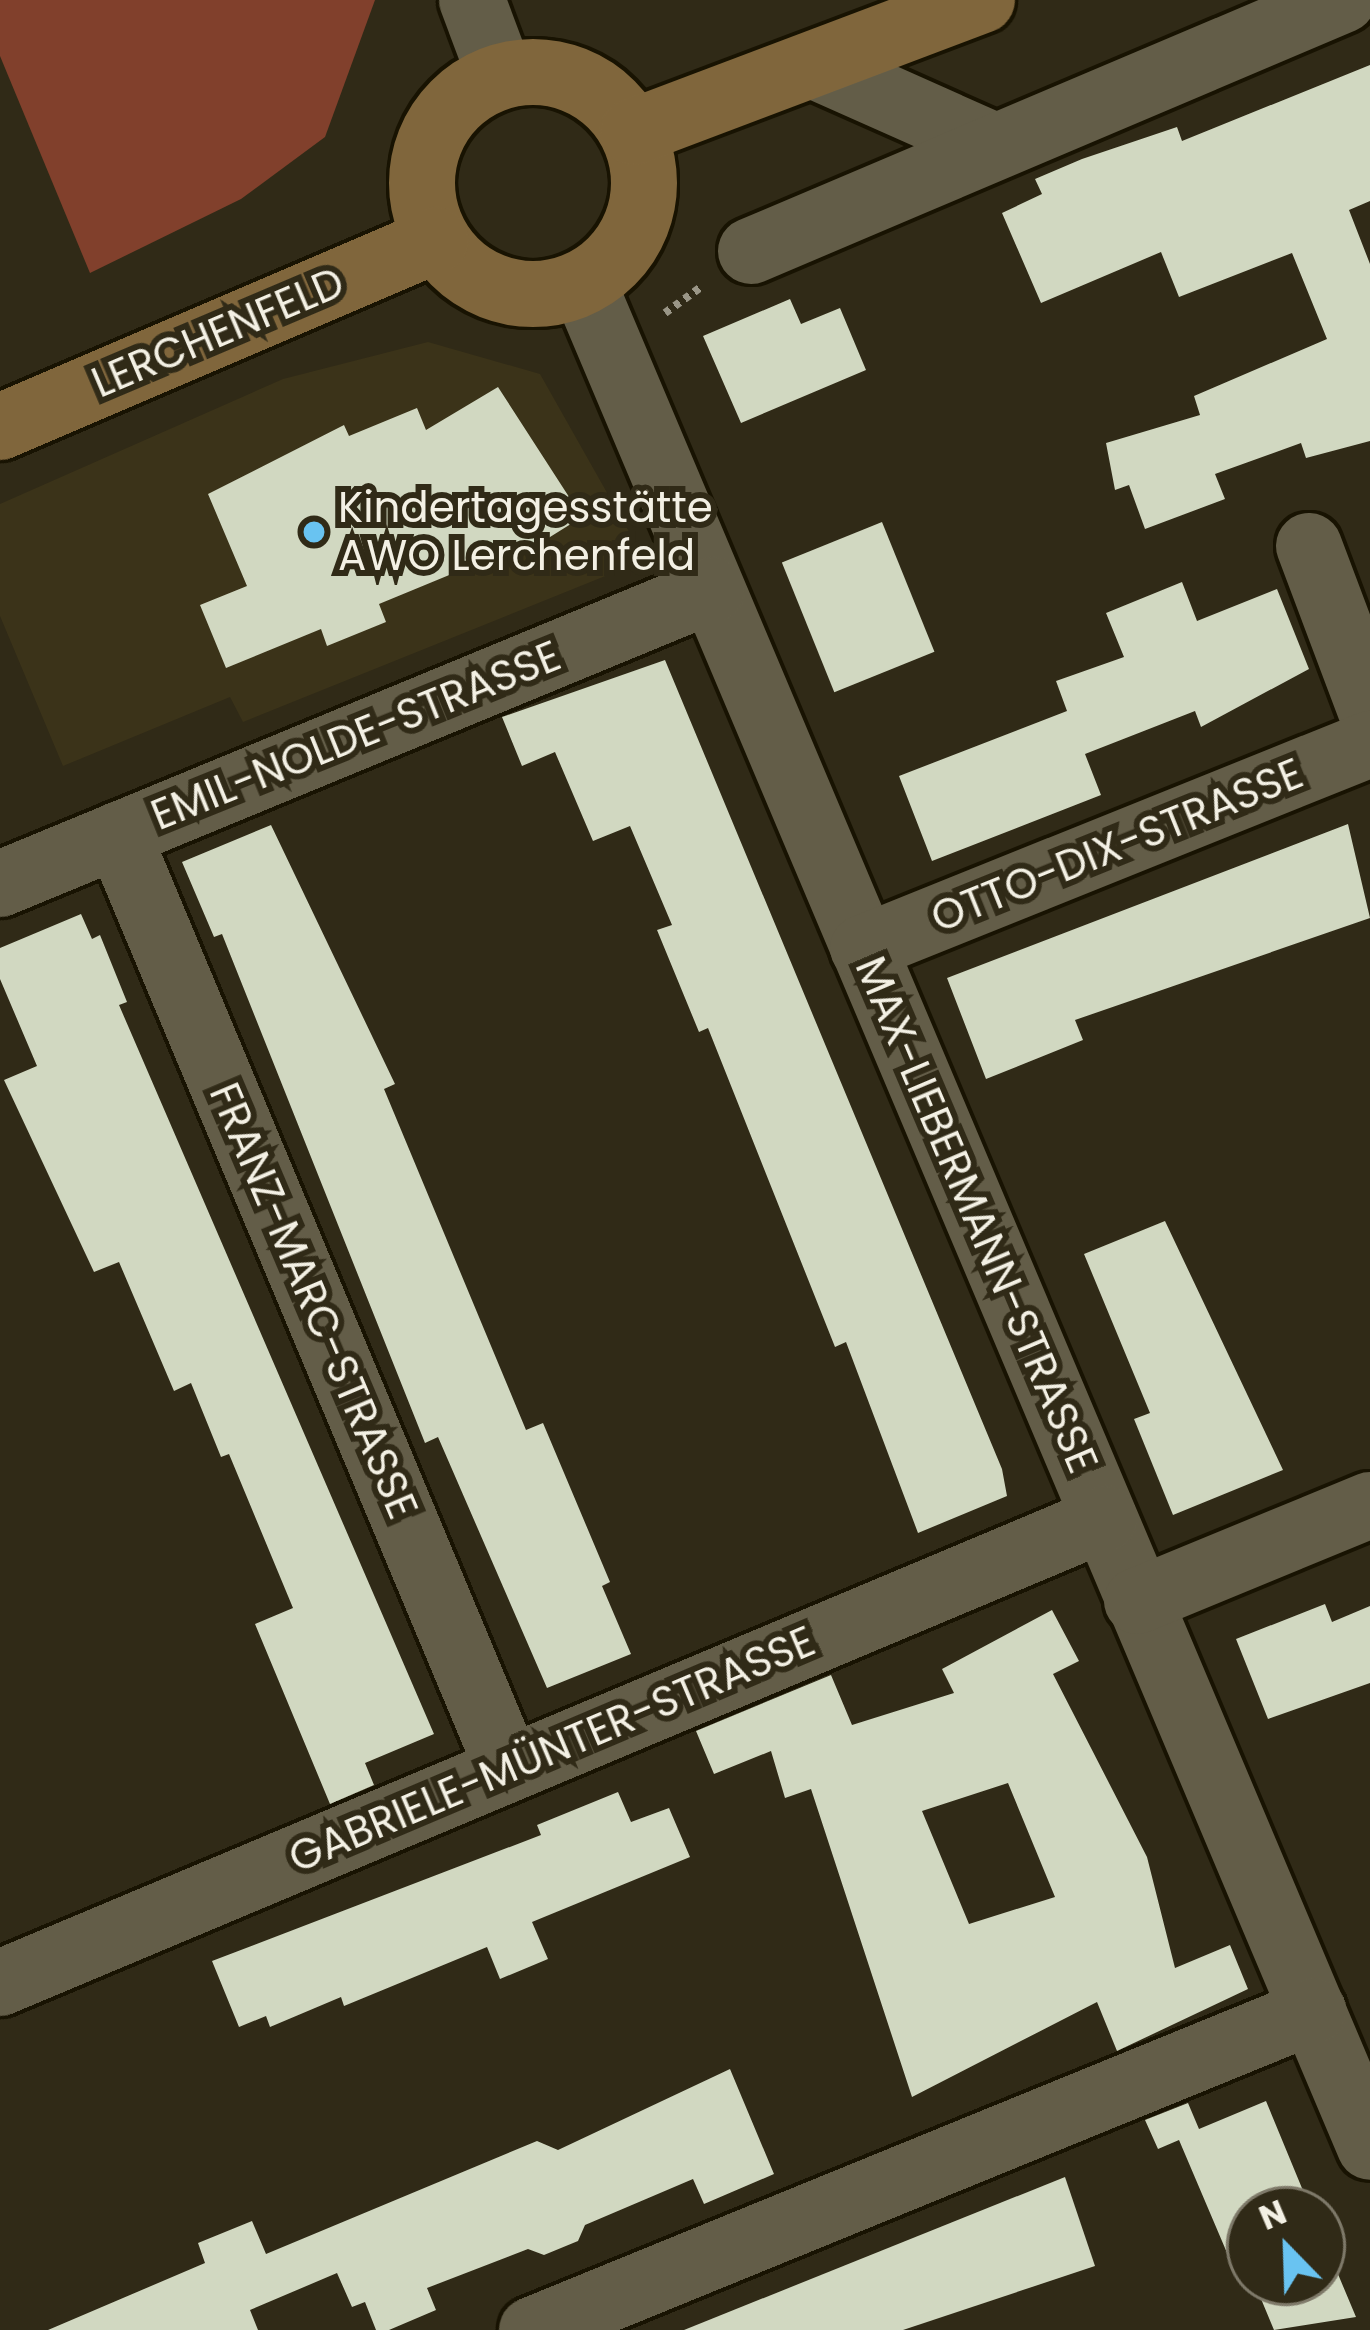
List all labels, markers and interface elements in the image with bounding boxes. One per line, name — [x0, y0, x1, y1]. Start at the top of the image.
street label: LERCHENFELD — [85, 257, 351, 409]
place label: Kindertagesstätte AWO Lerchenfeld — [338, 483, 713, 582]
marker: Kindertagesstätte AWO Lerchenfeld — [301, 519, 327, 545]
street label: EMIL-NOLDE-STRASSE — [144, 631, 568, 841]
street label: OTTO-DIX-STRASSE — [924, 748, 1310, 944]
street label: MAX-LIEBERMANN-STRASSE — [844, 950, 1108, 1480]
street label: FRANZ-MARC-STRASSE — [198, 1076, 428, 1526]
street label: GABRIELE-MÜNTER-STRASSE — [282, 1616, 822, 1884]
north arrow — [1226, 2186, 1346, 2306]
text: N — [1252, 2189, 1294, 2242]

